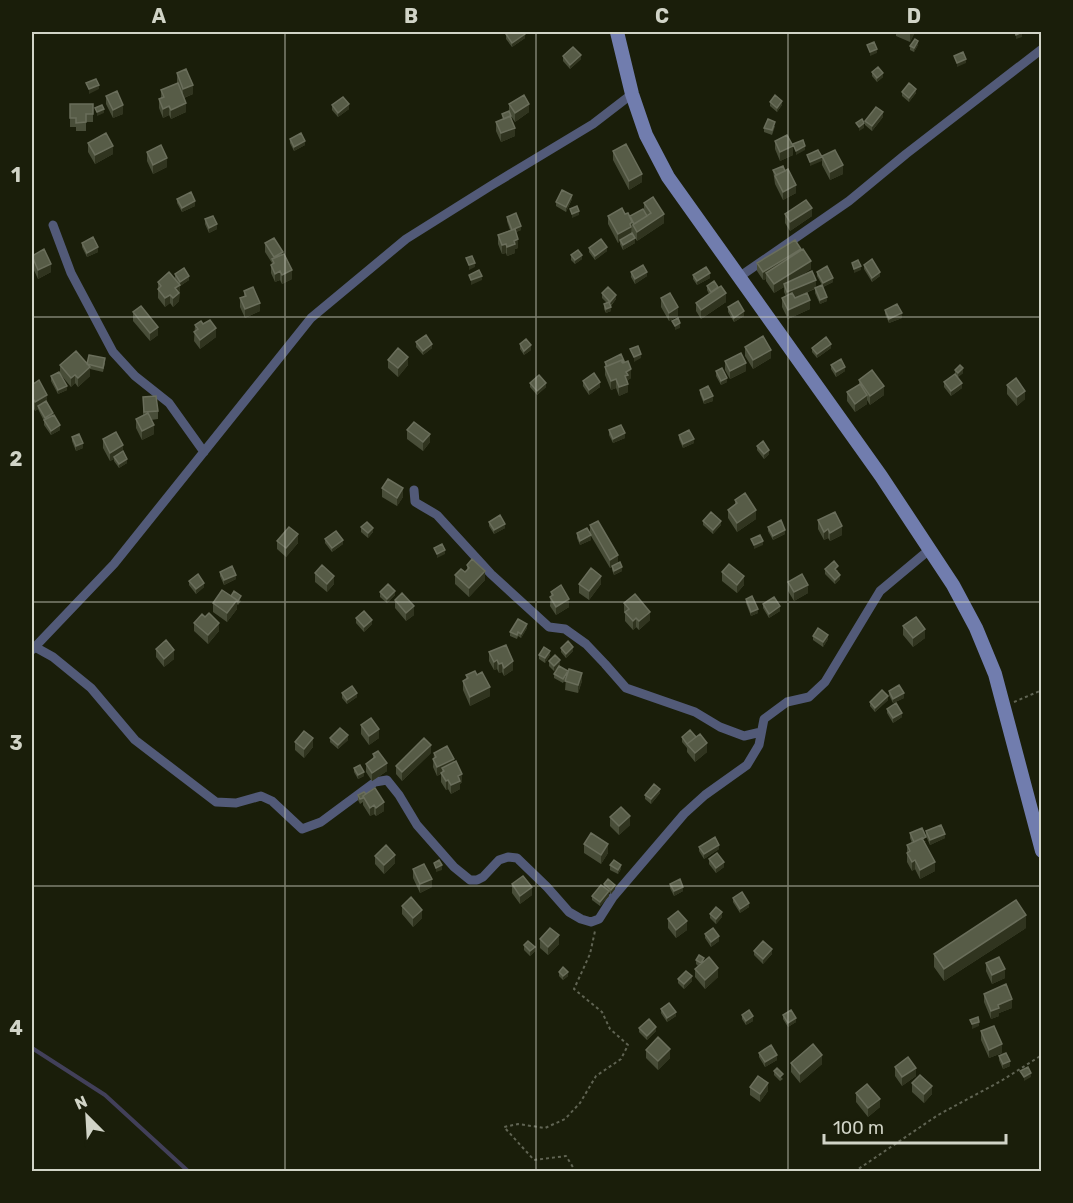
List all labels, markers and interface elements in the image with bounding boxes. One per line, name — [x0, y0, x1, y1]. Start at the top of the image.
text: A — [152, 4, 167, 28]
text: B — [404, 4, 418, 28]
text: C — [655, 4, 669, 28]
text: D — [907, 4, 921, 28]
text: 1 — [11, 163, 21, 187]
text: 2 — [10, 447, 23, 471]
text: 3 — [9, 731, 23, 755]
text: 4 — [9, 1016, 23, 1040]
north arrow — [57, 1086, 117, 1146]
text: N — [72, 1092, 90, 1114]
scale bar — [824, 1107, 1006, 1145]
text: 100 m — [833, 1117, 884, 1139]

